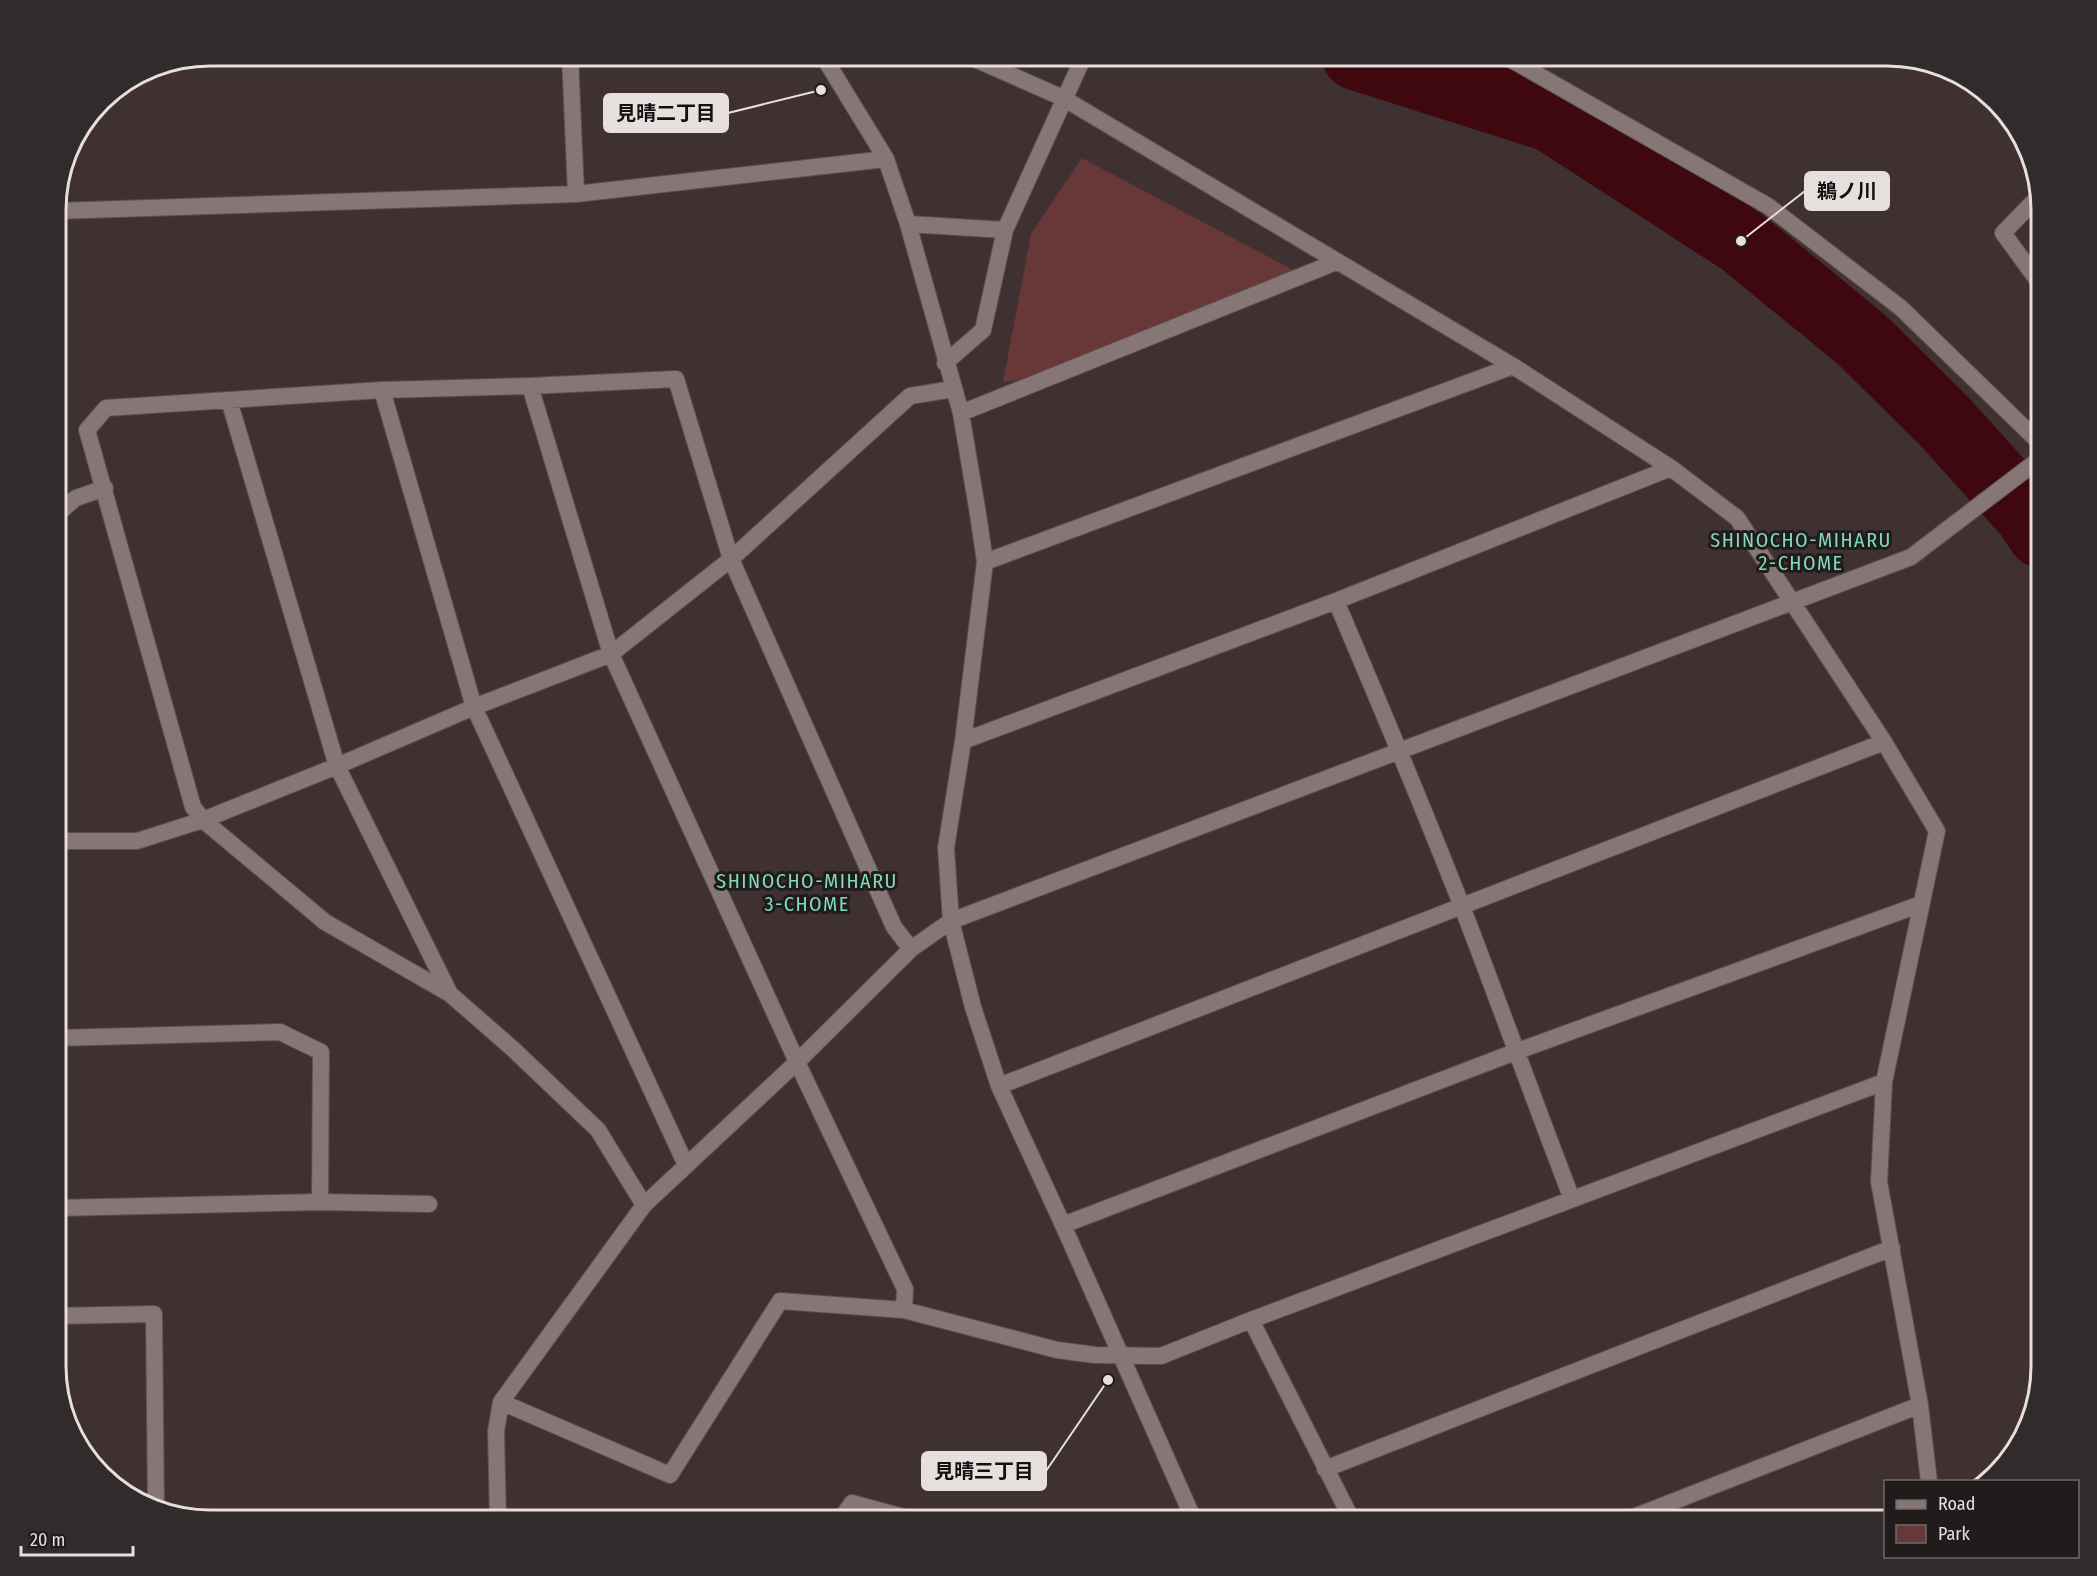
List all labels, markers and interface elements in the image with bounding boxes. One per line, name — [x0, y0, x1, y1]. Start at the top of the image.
callout: 見晴二丁目 — [604, 94, 728, 132]
text: 見晴二丁目 — [616, 101, 716, 125]
callout: 鵜ノ川 — [1805, 172, 1889, 210]
text: 鵜ノ川 — [1817, 179, 1877, 203]
district label: SHINOCHO-MIHARU 2-CHOME — [1710, 528, 1892, 575]
district label: SHINOCHO-MIHARU 3-CHOME — [716, 869, 898, 916]
callout: 見晴三丁目 — [922, 1452, 1046, 1490]
text: 見晴三丁目 — [934, 1459, 1034, 1483]
legend — [1884, 1480, 2079, 1558]
text: Road — [1938, 1493, 1975, 1515]
scale bar — [21, 1519, 134, 1557]
text: Park — [1938, 1523, 1971, 1545]
text: 20 m — [30, 1529, 65, 1551]

